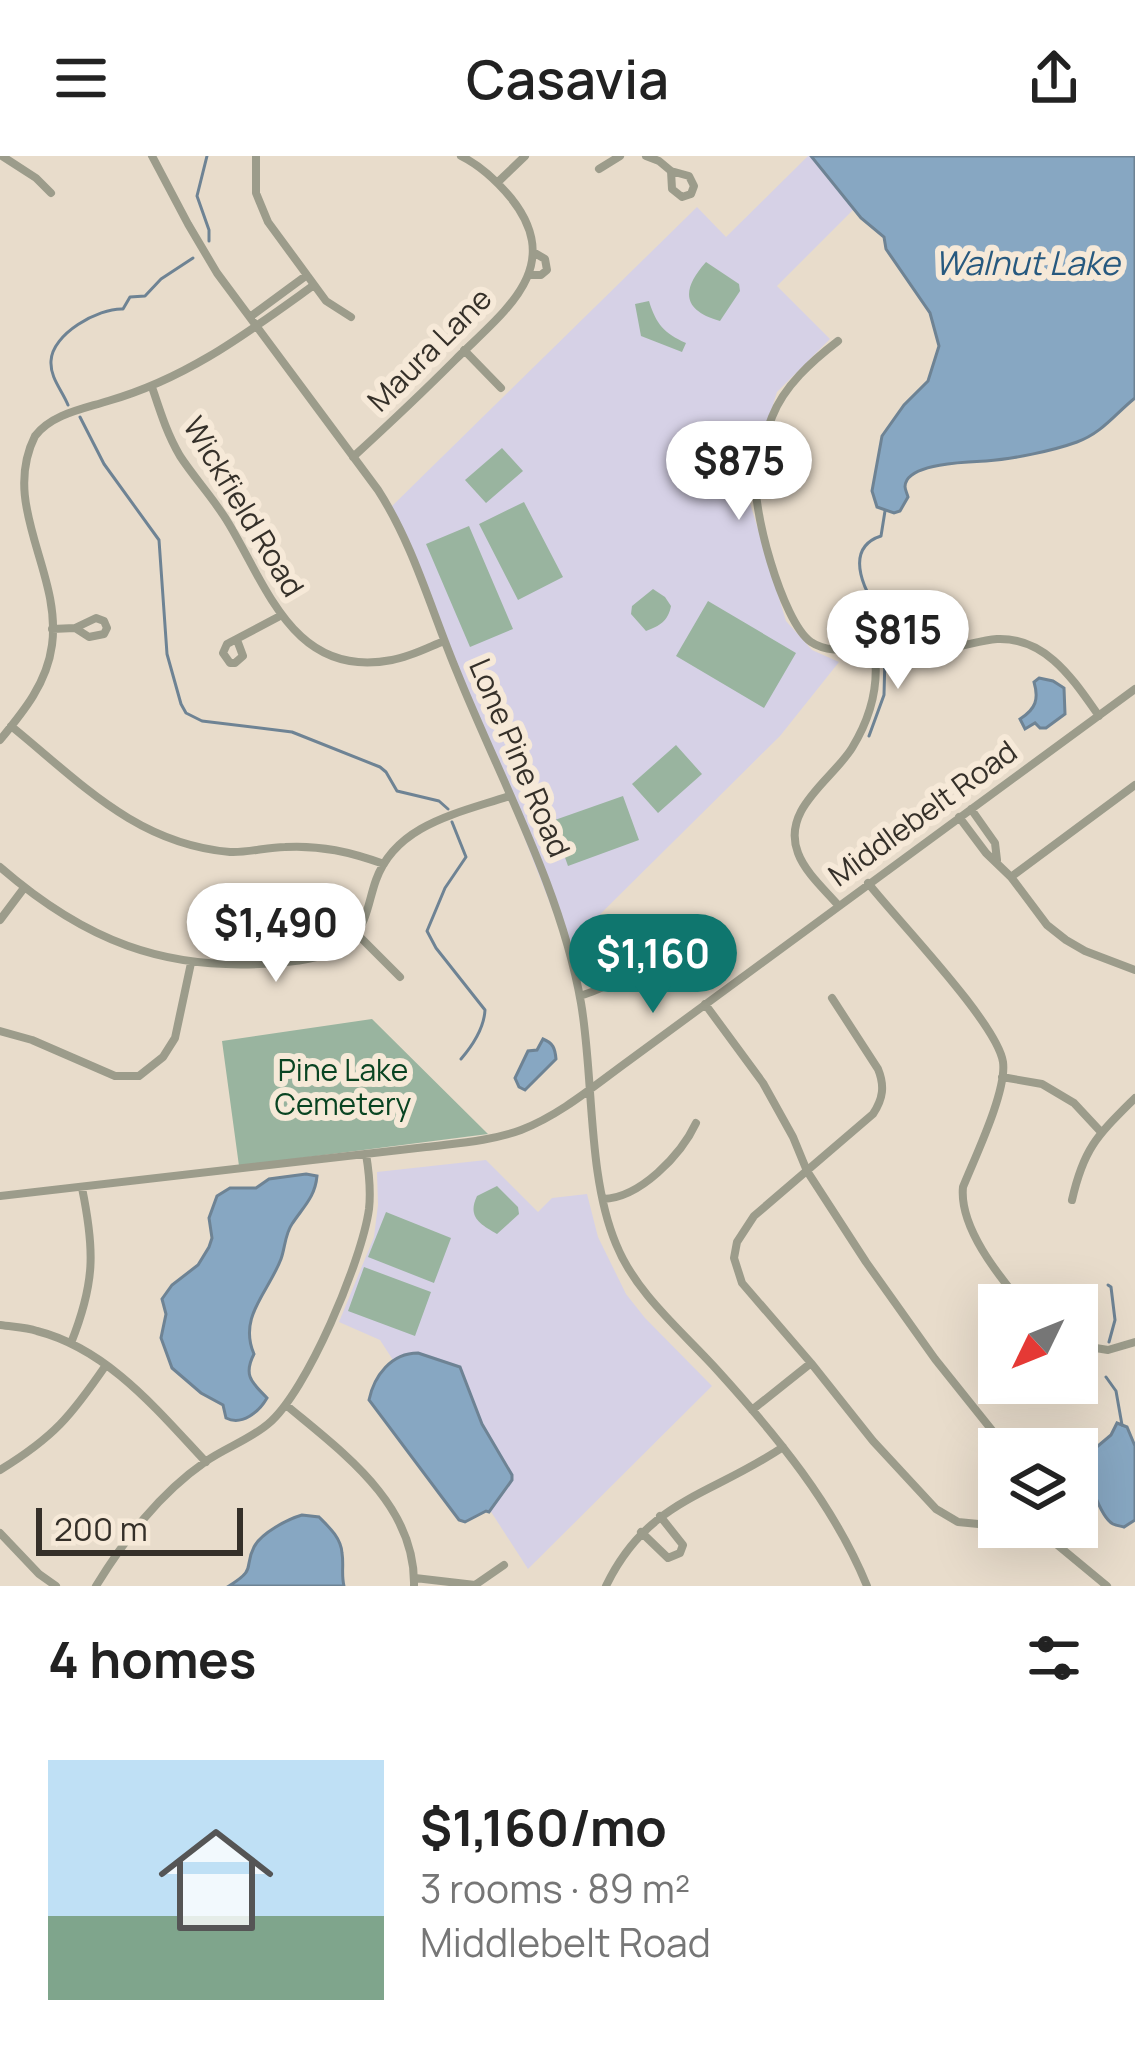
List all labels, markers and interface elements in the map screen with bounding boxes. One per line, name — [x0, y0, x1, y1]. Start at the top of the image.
text: Casavia — [466, 41, 669, 115]
icon: menu — [48, 45, 114, 111]
icon: share — [1021, 45, 1087, 111]
water label: Walnut Lake — [935, 240, 1121, 285]
street label: Maura Lane — [358, 278, 500, 420]
street label: Wickfield Road — [174, 408, 314, 604]
pin: $875 — [668, 421, 810, 523]
text: $875 — [693, 433, 785, 487]
pin: $815 — [827, 590, 969, 692]
text: $815 — [854, 602, 942, 656]
street label: Lone Pine Road — [460, 652, 581, 863]
street label: Middlebelt Road — [820, 730, 1025, 895]
pin: $1,490 — [178, 883, 374, 985]
text: $1,490 — [214, 895, 338, 949]
pin: $1,160 — [555, 914, 751, 1016]
text: $1,160 — [596, 926, 710, 980]
park label: Pine Lake Cemetery — [275, 1049, 412, 1124]
north arrow — [978, 1284, 1098, 1404]
map controls — [978, 1284, 1098, 1548]
button: layers — [978, 1428, 1098, 1548]
scale bar — [36, 1502, 243, 1555]
text: 200 m — [54, 1506, 148, 1551]
text: 4 homes — [48, 1624, 256, 1693]
icon: filters — [1021, 1625, 1087, 1691]
text: $1,160/mo — [420, 1792, 667, 1861]
icon: home — [144, 1808, 288, 1952]
text: 3 rooms · 89 m² — [420, 1861, 690, 1915]
text: Middlebelt Road — [420, 1915, 711, 1969]

